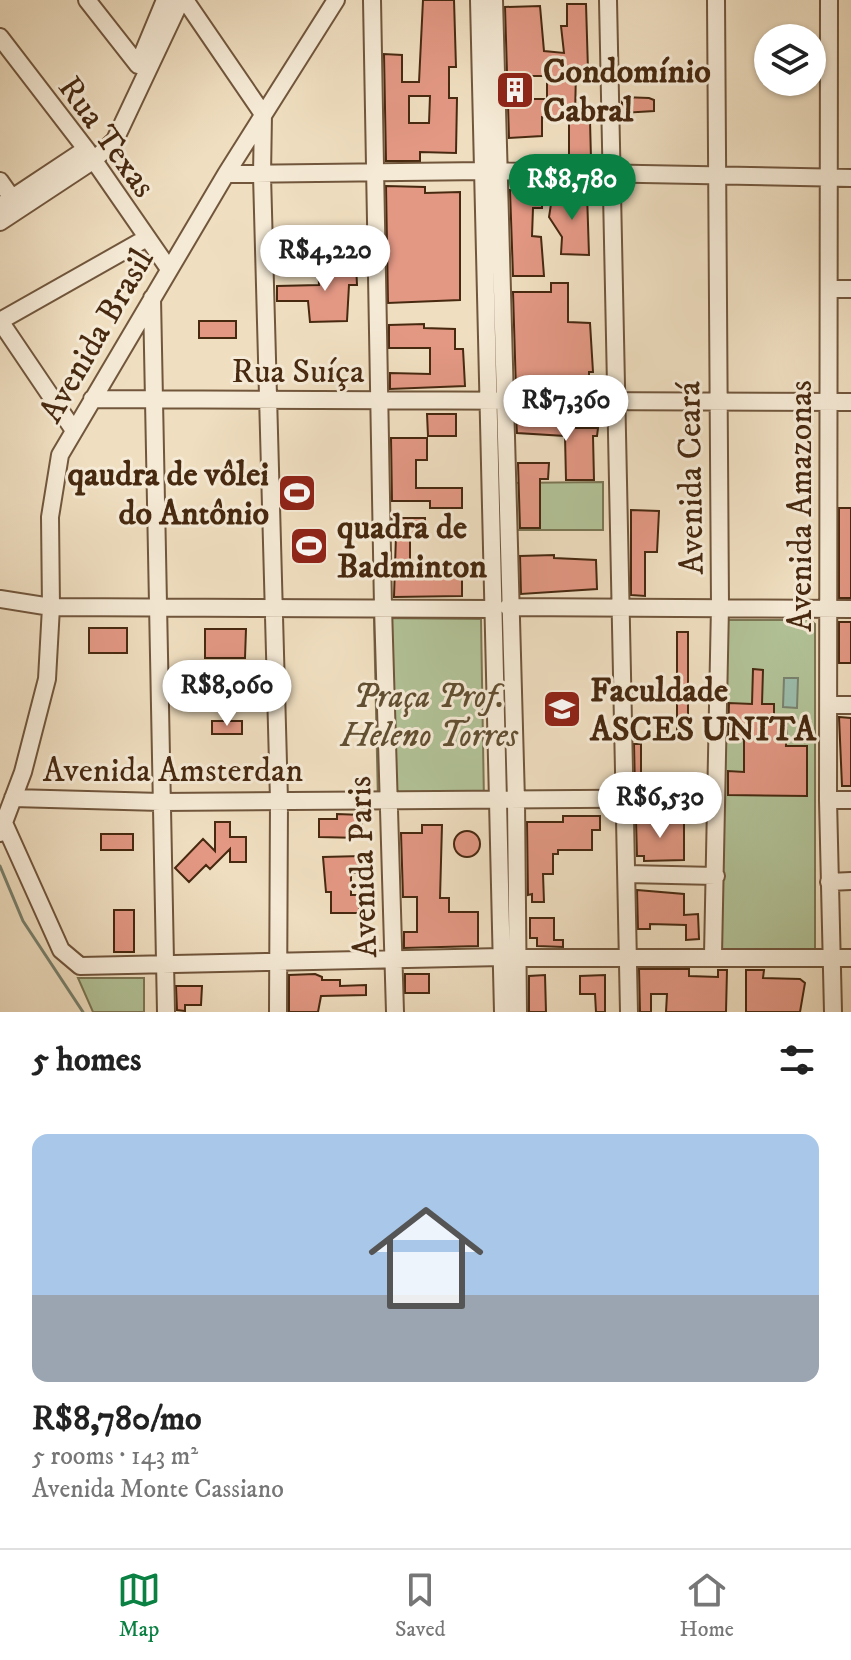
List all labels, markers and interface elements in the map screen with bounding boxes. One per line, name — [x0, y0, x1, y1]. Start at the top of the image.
map controls — [754, 24, 826, 96]
button: layers — [754, 24, 826, 96]
place label: Condomínio Cabral — [543, 51, 711, 132]
street label: Rua Texas — [48, 68, 164, 206]
building icon: Condomínio Cabral — [494, 69, 536, 111]
pin: R$8,780 — [498, 154, 646, 222]
text: R$8,780 — [527, 163, 617, 196]
pin: R$4,220 — [251, 225, 399, 293]
text: R$4,220 — [278, 234, 372, 267]
street label: Avenida Brasil — [30, 241, 164, 430]
street label: Rua Suíça — [232, 351, 365, 393]
pin: R$7,360 — [492, 375, 640, 443]
street label: Avenida Ceará — [668, 380, 714, 575]
street label: Avenida Amazonas — [780, 380, 822, 632]
text: R$7,360 — [521, 384, 611, 417]
place label: qaudra de vôlei do Antônio — [67, 454, 269, 535]
sports icon: qaudra de vôlei do Antônio — [276, 472, 318, 514]
place label: quadra de Badminton — [337, 507, 487, 588]
sports icon: quadra de Badminton — [288, 525, 330, 567]
pin: R$8,060 — [153, 660, 301, 728]
text: R$8,060 — [180, 669, 274, 702]
place label: Faculdade ASCES UNITA — [589, 670, 817, 751]
park label: Praça Prof. Heleno Torres — [339, 676, 518, 757]
school or university icon: Faculdade ASCES UNITA — [541, 688, 583, 730]
street label: Avenida Amsterdan — [43, 750, 303, 792]
pin: R$6,530 — [586, 772, 734, 840]
street label: Avenida Paris — [339, 775, 387, 959]
text: R$6,530 — [616, 781, 704, 814]
icon: filters — [775, 1038, 819, 1082]
text: 5 homes — [32, 1039, 141, 1081]
icon: home — [354, 1186, 498, 1330]
text: R$8,780/mo — [32, 1398, 202, 1440]
text: 5 rooms · 143 m² — [32, 1440, 198, 1473]
text: Avenida Monte Cassiano — [32, 1473, 284, 1506]
tab: Map — [117, 1568, 161, 1643]
tab: Saved — [395, 1568, 446, 1643]
tab: Home — [680, 1568, 734, 1643]

